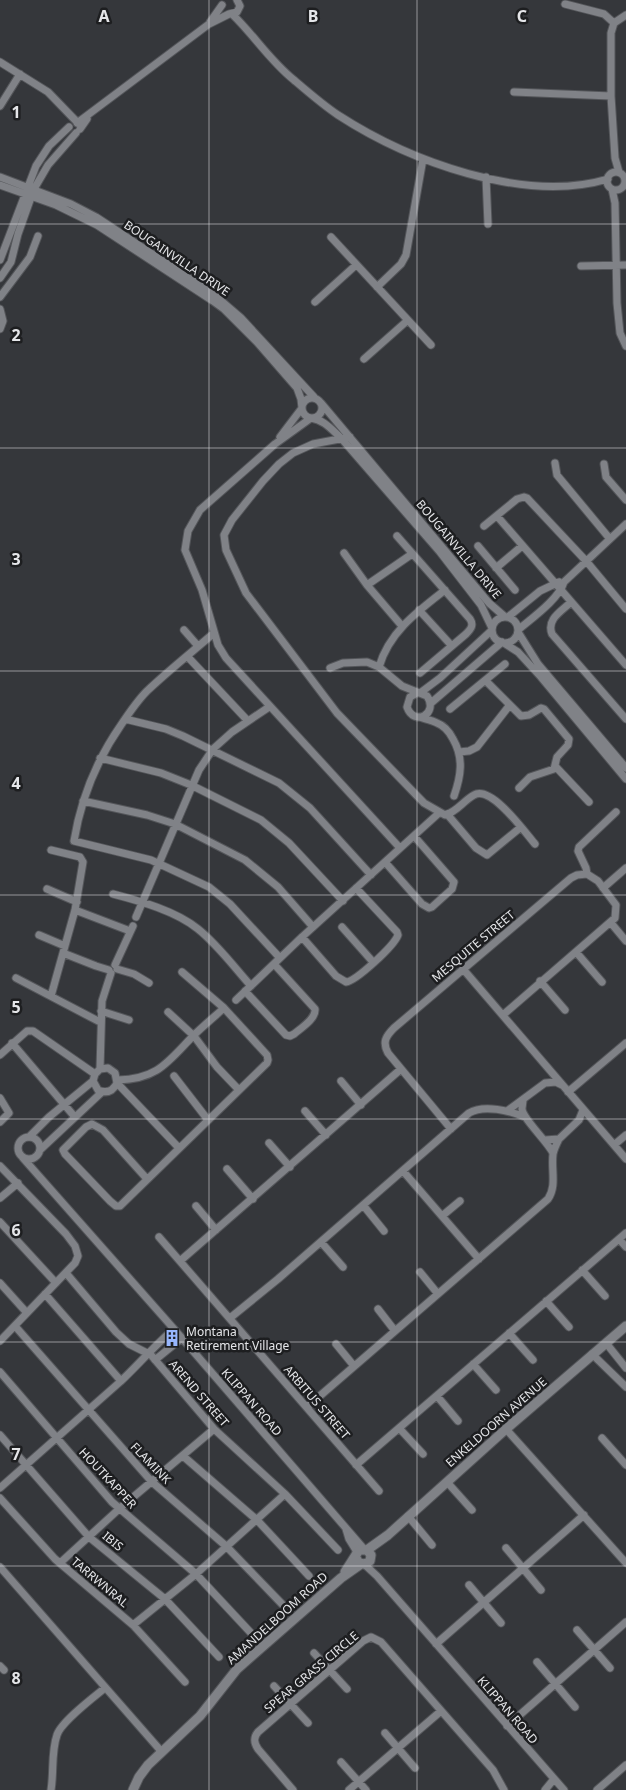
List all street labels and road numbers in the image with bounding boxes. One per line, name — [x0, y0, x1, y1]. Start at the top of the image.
street label: BOUGAINVILLA DRIVE — [121, 216, 233, 300]
street label: BOUGAINVILLA DRIVE — [413, 496, 505, 602]
street label: MESQUITE STREET — [428, 906, 518, 986]
street label: AREND STREET — [165, 1356, 233, 1430]
street label: ARBITUS STREET — [280, 1361, 354, 1443]
street label: KLIPPAN ROAD — [218, 1364, 286, 1440]
street label: ENKELDOORN AVENUE — [442, 1373, 550, 1471]
street label: FLAMINK — [127, 1439, 175, 1488]
street label: HOUTKAPPER — [75, 1444, 141, 1513]
street label: IBIS — [99, 1527, 127, 1555]
street label: TARRWNRAL — [68, 1553, 132, 1611]
street label: AMANDELBOOM ROAD — [223, 1568, 331, 1668]
street label: SPEAR GRASS CIRCLE — [260, 1627, 362, 1717]
street label: KLIPPAN ROAD — [474, 1672, 542, 1748]

